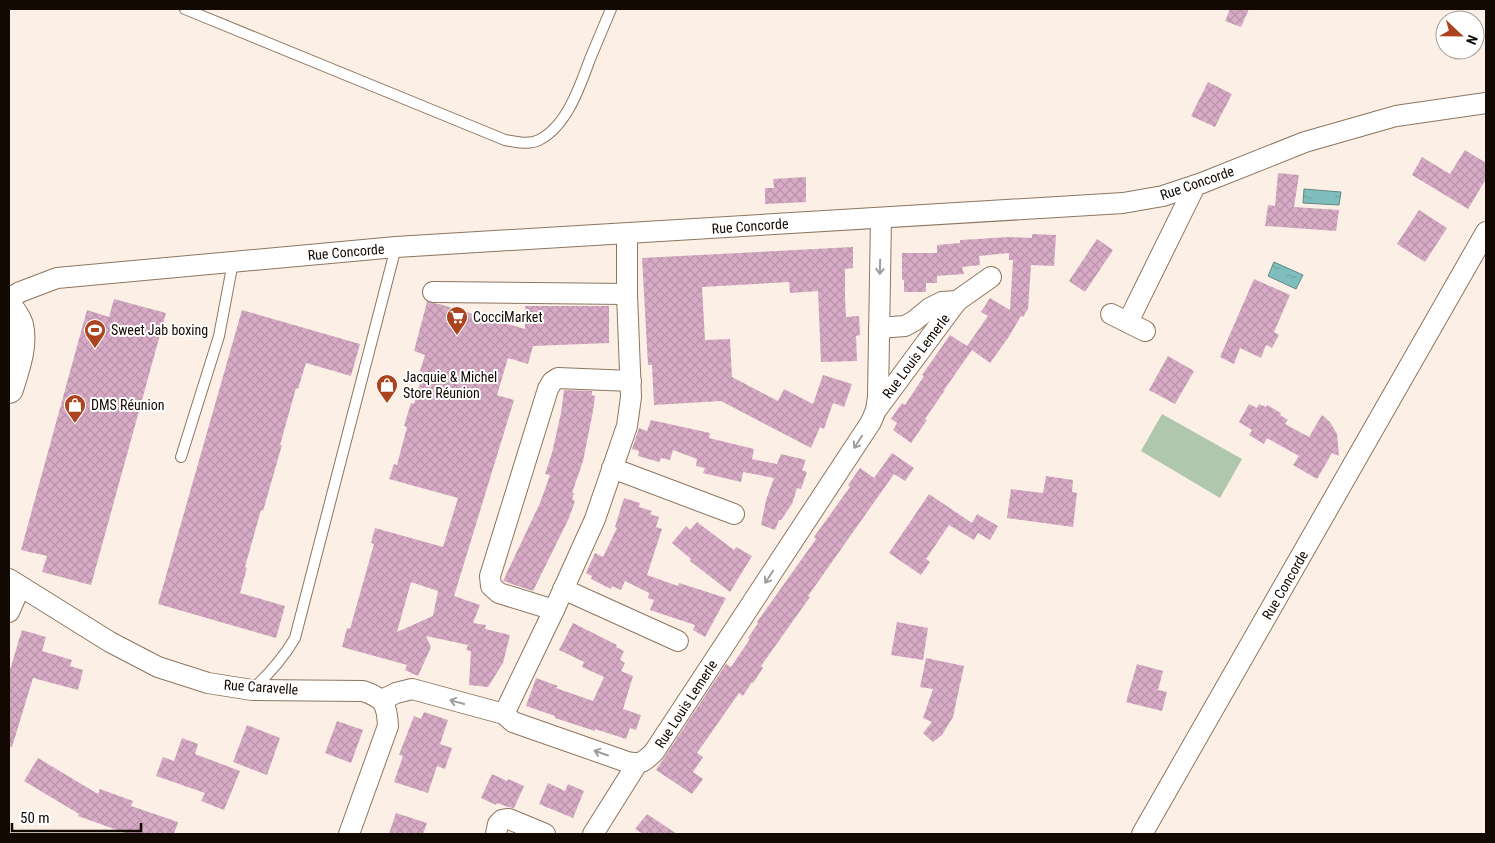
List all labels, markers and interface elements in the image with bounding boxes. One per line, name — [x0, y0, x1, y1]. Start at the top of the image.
north arrow — [1435, 10, 1485, 60]
text: N — [1463, 33, 1481, 47]
street label: Rue Concorde — [1158, 163, 1236, 203]
street label: Rue Concorde — [711, 215, 789, 237]
street label: Rue Concorde — [307, 241, 385, 263]
one-way arrow — [875, 258, 885, 274]
supermarket icon: CocciMarket — [445, 305, 469, 336]
place label: CocciMarket — [473, 309, 543, 325]
street label: Rue Louis Lemerle — [879, 310, 953, 401]
sports icon: Sweet Jab boxing — [83, 318, 107, 349]
place label: Sweet Jab boxing — [111, 322, 208, 338]
place label: Jacquie & Michel Store Réunion — [403, 369, 497, 401]
shop icon: Jacquie & Michel Store Réunion — [375, 373, 399, 404]
shop icon: DMS Réunion — [63, 393, 87, 424]
place label: DMS Réunion — [91, 397, 165, 413]
one-way arrow — [853, 434, 863, 448]
street label: Rue Concorde — [1259, 547, 1311, 622]
one-way arrow — [764, 570, 774, 584]
street label: Rue Louis Lemerle — [652, 657, 721, 751]
street label: Rue Caravelle — [223, 676, 299, 698]
one-way arrow — [449, 696, 465, 706]
one-way arrow — [594, 748, 610, 758]
scale bar — [12, 800, 141, 832]
text: 50 m — [20, 809, 50, 827]

